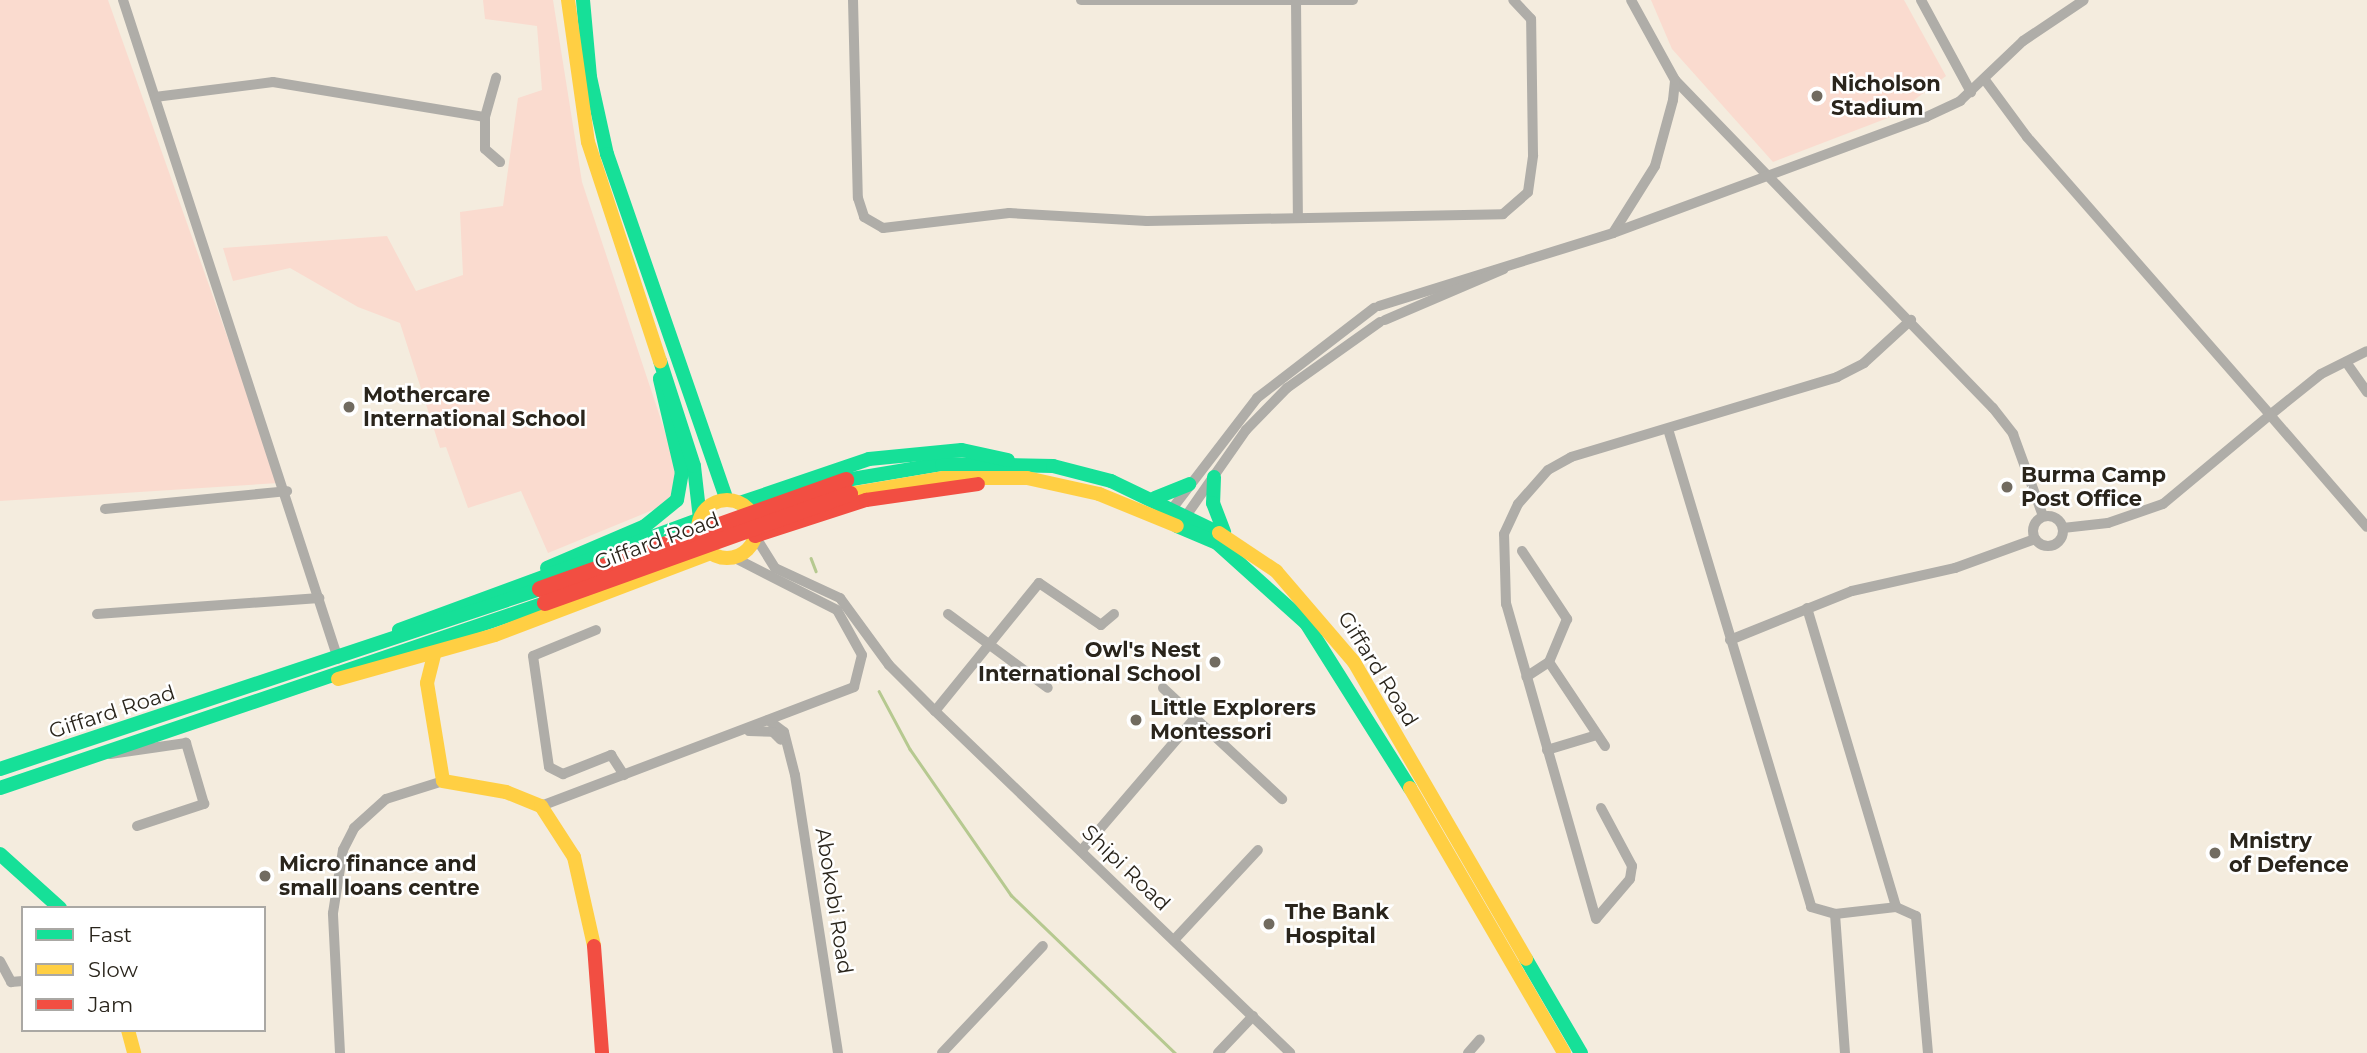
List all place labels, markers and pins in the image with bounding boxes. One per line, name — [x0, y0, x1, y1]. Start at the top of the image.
place label: Nicholson Stadium — [1831, 71, 1941, 121]
marker: Nicholson Stadium — [1809, 88, 1825, 104]
place label: Mothercare International School — [363, 382, 586, 432]
marker: Mothercare International School — [341, 399, 357, 415]
place label: Burma Camp Post Office — [2021, 462, 2166, 512]
marker: Burma Camp Post Office — [1999, 479, 2015, 495]
place label: Owl's Nest International School — [978, 637, 1201, 687]
marker: Owl's Nest International School — [1207, 654, 1223, 670]
place label: Little Explorers Montessori — [1150, 695, 1316, 745]
marker: Little Explorers Montessori — [1128, 712, 1144, 728]
place label: Mnistry of Defence — [2229, 828, 2349, 878]
marker: Mnistry of Defence — [2207, 845, 2223, 861]
place label: Micro finance and small loans centre — [279, 851, 479, 901]
marker: Micro finance and small loans centre — [257, 868, 273, 884]
place label: The Bank Hospital — [1285, 899, 1389, 949]
marker: The Bank Hospital — [1259, 914, 1279, 934]

